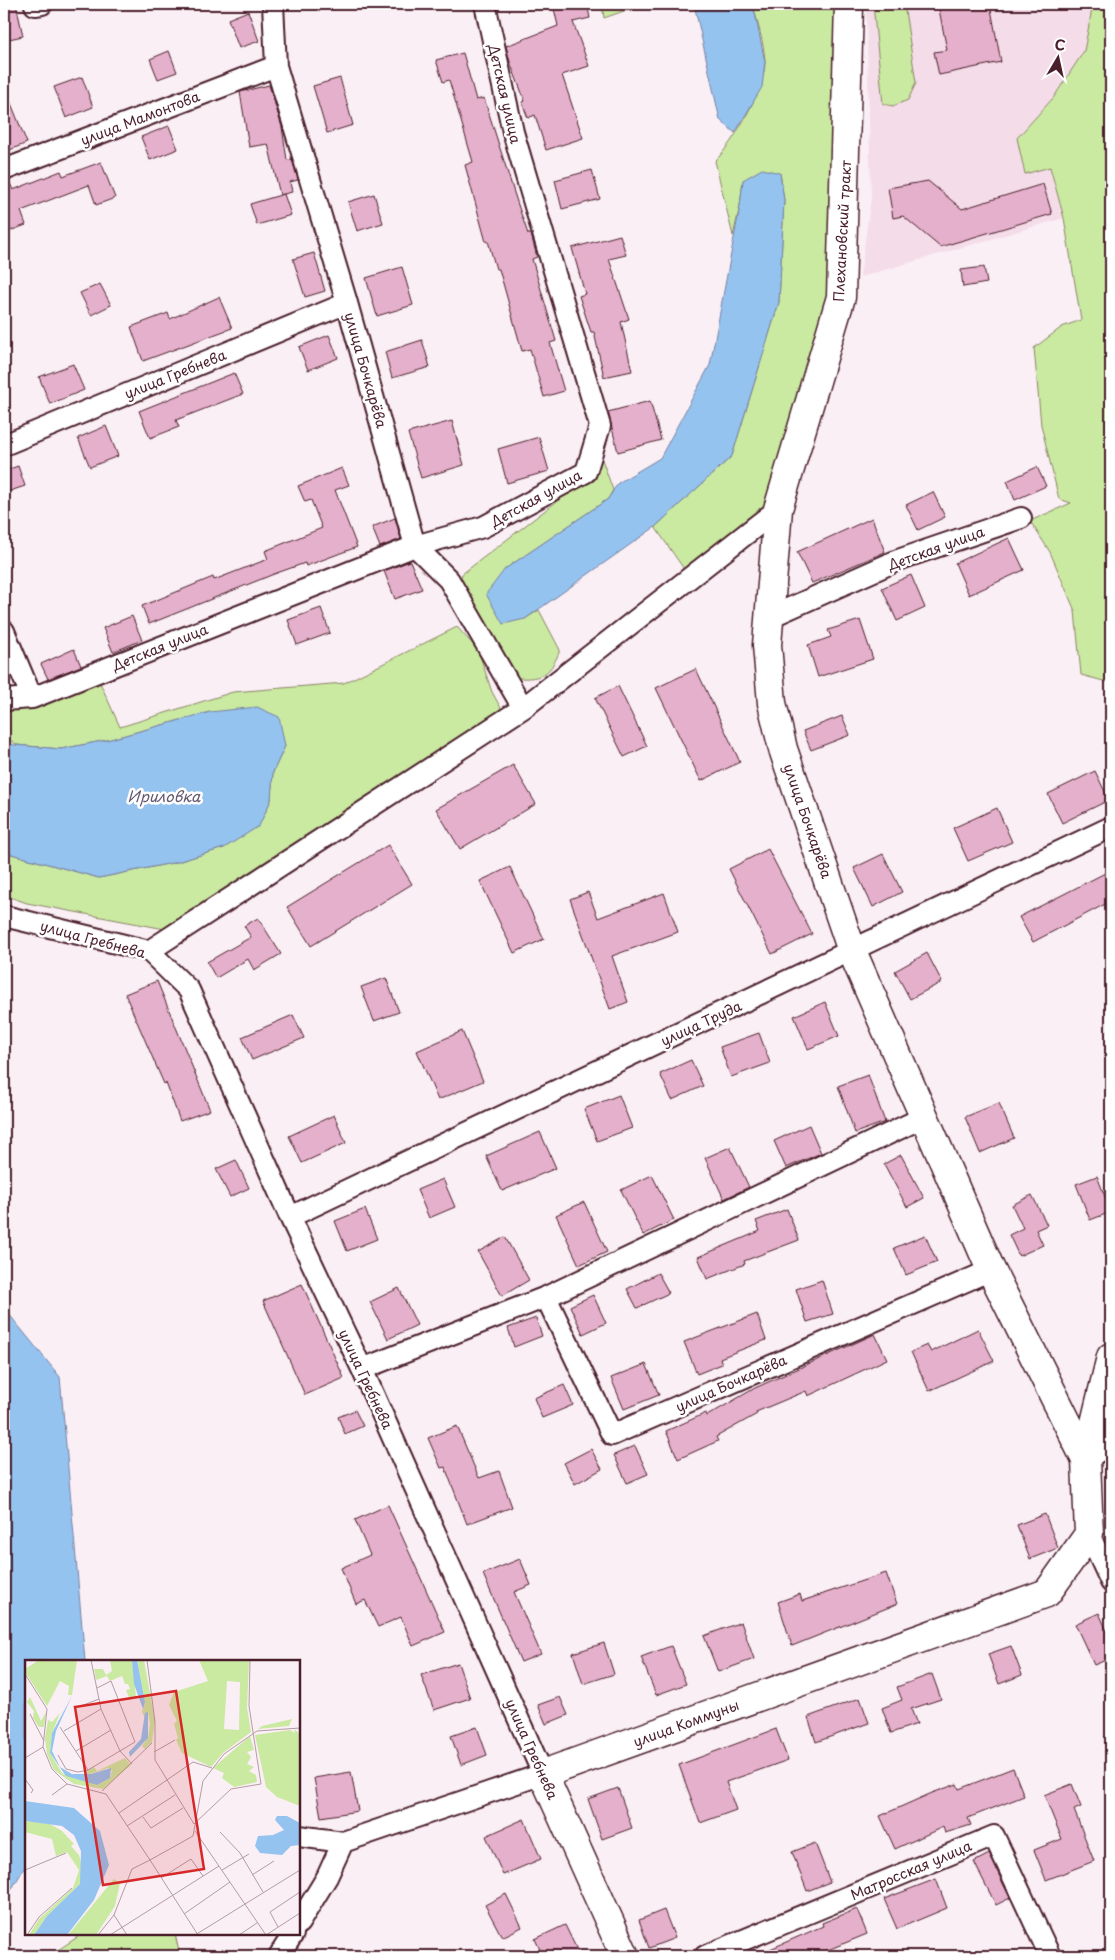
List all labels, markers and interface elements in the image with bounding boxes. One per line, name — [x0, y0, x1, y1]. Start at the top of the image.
north arrow — [1032, 32, 1082, 82]
text: С — [1053, 33, 1067, 56]
street label: Детская улица — [483, 41, 527, 146]
street label: улица Мамонтова — [77, 85, 203, 150]
street label: Плехановский тракт — [828, 159, 856, 302]
street label: улица Бочкарёва — [339, 309, 393, 431]
street label: улица Гребнева — [121, 344, 229, 404]
street label: Детская улица — [486, 464, 586, 532]
street label: Детская улица — [884, 521, 987, 576]
street label: Детская улица — [108, 618, 211, 676]
street label: улица Бочкарёва — [779, 761, 838, 881]
water label: Ириловка — [128, 784, 201, 807]
street label: улица Гребнева — [38, 915, 148, 963]
street label: улица Труда — [657, 995, 745, 1051]
street label: улица Гребнева — [334, 1326, 398, 1433]
street label: улица Бочкарёва — [672, 1349, 790, 1417]
inset map — [25, 1660, 300, 1935]
street label: улица Коммуны — [630, 1694, 742, 1752]
street label: улица Гребнева — [500, 1695, 564, 1803]
street label: Матросская улица — [847, 1835, 975, 1905]

